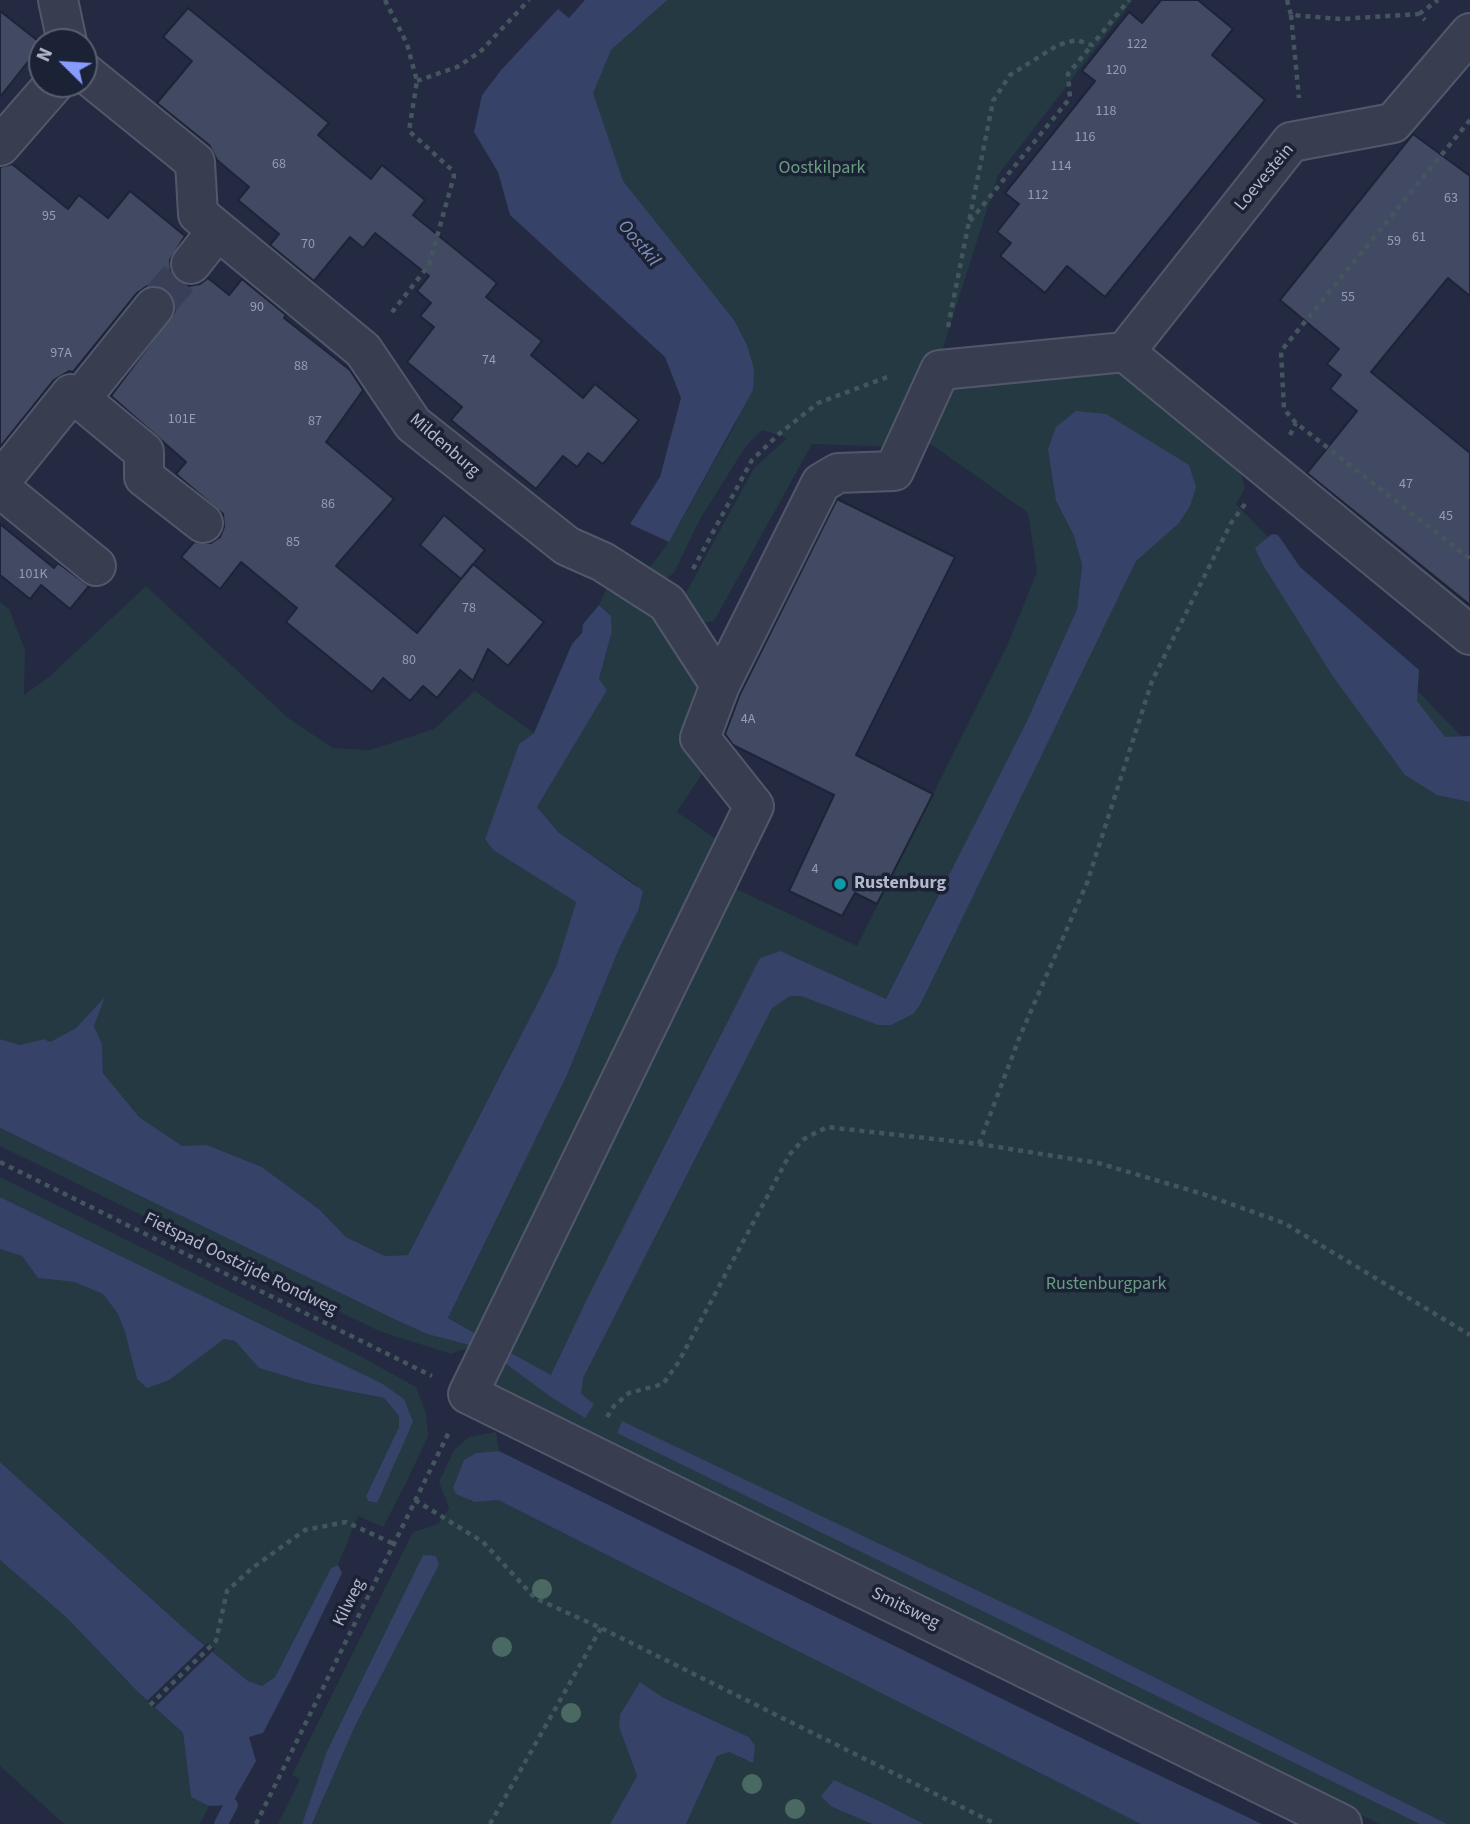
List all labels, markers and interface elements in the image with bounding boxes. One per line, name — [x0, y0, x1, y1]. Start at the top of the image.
north arrow — [28, 28, 98, 98]
house number: 122 — [1127, 37, 1147, 53]
text: N — [30, 44, 60, 66]
house number: 120 — [1106, 63, 1126, 79]
house number: 118 — [1096, 104, 1116, 120]
house number: 116 — [1075, 130, 1095, 146]
street label: Loevestein — [1231, 140, 1299, 216]
house number: 68 — [272, 157, 286, 173]
park label: Oostkilpark — [779, 158, 865, 180]
house number: 114 — [1051, 159, 1071, 175]
house number: 112 — [1028, 188, 1048, 204]
house number: 63 — [1444, 191, 1458, 207]
house number: 95 — [42, 209, 56, 225]
water label: Oostkil — [612, 216, 664, 272]
house number: 61 — [1412, 230, 1426, 246]
house number: 59 — [1387, 234, 1401, 250]
house number: 70 — [301, 237, 315, 253]
house number: 55 — [1341, 290, 1355, 306]
house number: 90 — [250, 300, 264, 316]
house number: 97A — [50, 346, 72, 362]
house number: 74 — [482, 353, 496, 369]
house number: 88 — [294, 359, 308, 375]
street label: Mildenburg — [405, 410, 483, 482]
house number: 101E — [168, 412, 196, 428]
house number: 87 — [308, 414, 322, 430]
house number: 47 — [1399, 477, 1413, 493]
house number: 86 — [321, 497, 335, 513]
house number: 45 — [1439, 509, 1453, 525]
house number: 85 — [286, 535, 300, 551]
house number: 101K — [19, 567, 47, 583]
house number: 78 — [462, 601, 476, 617]
house number: 80 — [402, 653, 416, 669]
house number: 4A — [741, 712, 755, 728]
house number: 4 — [812, 862, 818, 878]
place label: Rustenburg — [854, 873, 946, 895]
marker: Rustenburg — [832, 876, 848, 892]
street label: Fietspad Oostzijde Rondweg — [140, 1209, 340, 1321]
park label: Rustenburgpark — [1046, 1274, 1166, 1296]
street label: Kilweg — [329, 1576, 371, 1630]
street label: Smitsweg — [867, 1583, 943, 1635]

